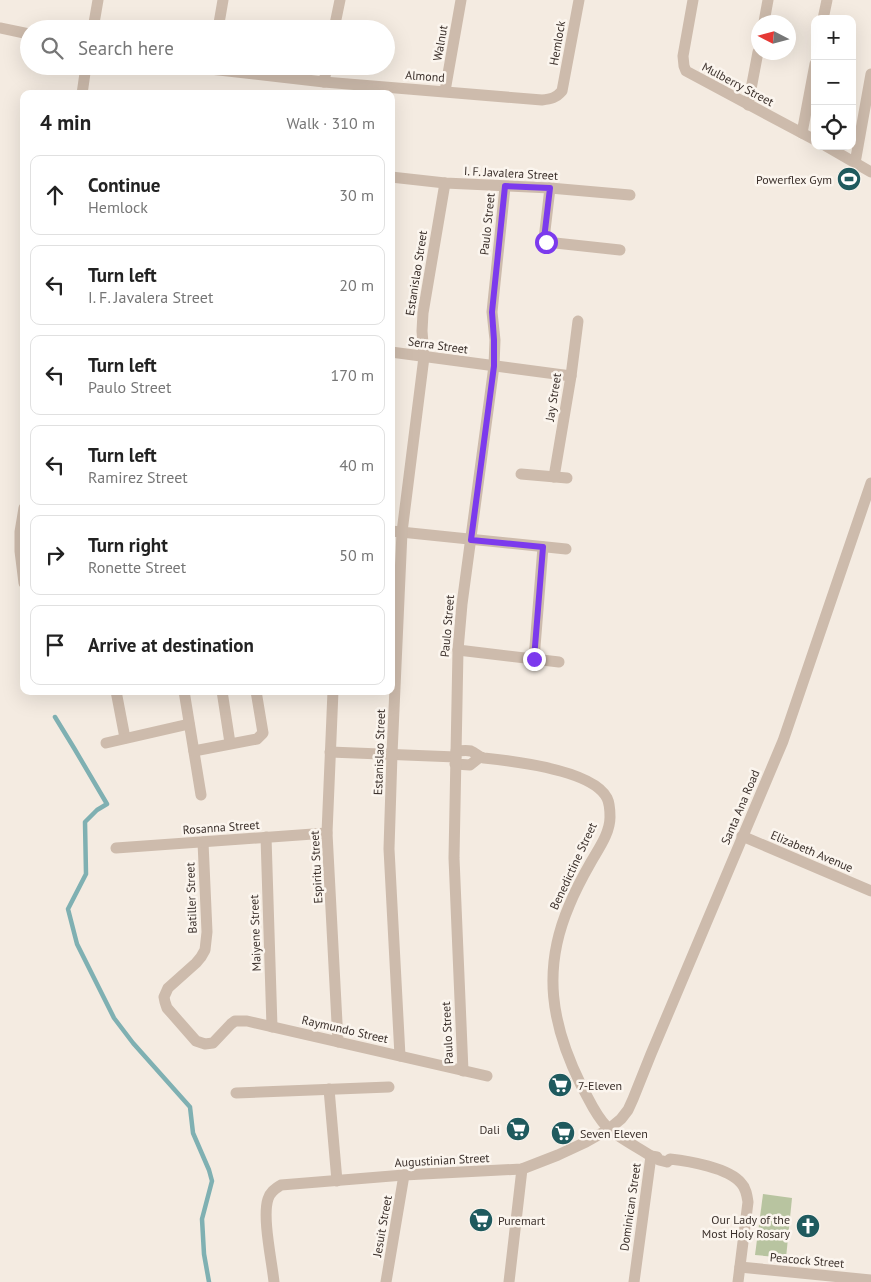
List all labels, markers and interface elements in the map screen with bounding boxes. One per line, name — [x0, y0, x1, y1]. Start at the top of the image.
north arrow — [751, 15, 796, 60]
map controls — [811, 15, 856, 150]
button: + — [811, 15, 856, 60]
street label: Hemlock — [546, 19, 568, 66]
search box — [20, 20, 395, 75]
street label: Walnut — [429, 24, 451, 62]
icon: search — [38, 34, 66, 62]
text: Search here — [78, 36, 174, 60]
street label: Mulberry Street — [700, 59, 776, 109]
button: − — [811, 60, 856, 105]
street label: Almond — [405, 67, 445, 85]
button: locate — [811, 105, 856, 150]
text: 4 min — [40, 109, 91, 136]
text: Walk · 310 m — [286, 113, 375, 133]
street label: I. F. Javalera Street — [464, 163, 558, 183]
sports icon: Powerflex Gym — [836, 166, 862, 192]
place label: Powerflex Gym — [756, 172, 832, 187]
text: Continue — [88, 173, 160, 197]
icon: ahead — [41, 181, 69, 209]
text: 30 m — [339, 185, 374, 205]
street label: Paulo Street — [476, 192, 498, 256]
text: Hemlock — [88, 197, 148, 217]
street label: Estanislao Street — [402, 229, 430, 317]
route start — [535, 231, 558, 254]
text: Turn left — [88, 263, 157, 287]
icon: left — [41, 271, 69, 299]
text: 20 m — [339, 275, 374, 295]
text: I. F. Javalera Street — [88, 287, 213, 307]
street label: Serra Street — [407, 333, 469, 357]
text: Turn left — [88, 353, 157, 377]
icon: left — [41, 361, 69, 389]
text: 170 m — [331, 365, 374, 385]
street label: Jay Street — [542, 372, 564, 423]
text: Paulo Street — [88, 377, 171, 397]
text: Turn left — [88, 443, 157, 467]
icon: left — [41, 451, 69, 479]
text: 40 m — [339, 455, 374, 475]
text: Ramirez Street — [88, 467, 188, 487]
text: Turn right — [88, 533, 168, 557]
icon: right — [41, 541, 69, 569]
text: 50 m — [339, 545, 374, 565]
text: Ronette Street — [88, 557, 186, 577]
street label: Paulo Street — [437, 594, 457, 658]
icon: arrive — [41, 631, 69, 659]
text: Arrive at destination — [88, 633, 254, 657]
route end — [523, 648, 546, 671]
street label: Estanislao Street — [370, 709, 388, 795]
street label: Santa Ana Road — [717, 767, 763, 847]
street label: Rosanna Street — [182, 817, 260, 837]
street label: Benedictine Street — [546, 820, 600, 912]
street label: Elizabeth Avenue — [769, 827, 855, 875]
street label: Espiritu Street — [307, 830, 325, 904]
street label: Batiller Street — [182, 862, 200, 934]
street label: Maiyene Street — [246, 894, 264, 972]
street label: Paulo Street — [438, 1001, 456, 1065]
street label: Raymundo Street — [300, 1012, 390, 1046]
supermarket icon: 7-Eleven — [547, 1072, 573, 1098]
place label: 7-Eleven — [578, 1078, 622, 1093]
supermarket icon: Dali — [505, 1116, 531, 1142]
supermarket icon: Seven Eleven — [550, 1120, 576, 1146]
place label: Dali — [479, 1122, 500, 1137]
place label: Seven Eleven — [580, 1126, 648, 1141]
street label: Augustinian Street — [394, 1150, 490, 1170]
street label: Dominican Street — [616, 1162, 644, 1252]
street label: Jesuit Street — [369, 1194, 395, 1259]
supermarket icon: Puremart — [468, 1207, 494, 1233]
place label: Our Lady of the Most Holy Rosary — [702, 1212, 790, 1241]
place label: Puremart — [498, 1213, 545, 1228]
church icon: Our Lady of the Most Holy Rosary — [795, 1213, 821, 1239]
street label: Peacock Street — [769, 1249, 845, 1271]

